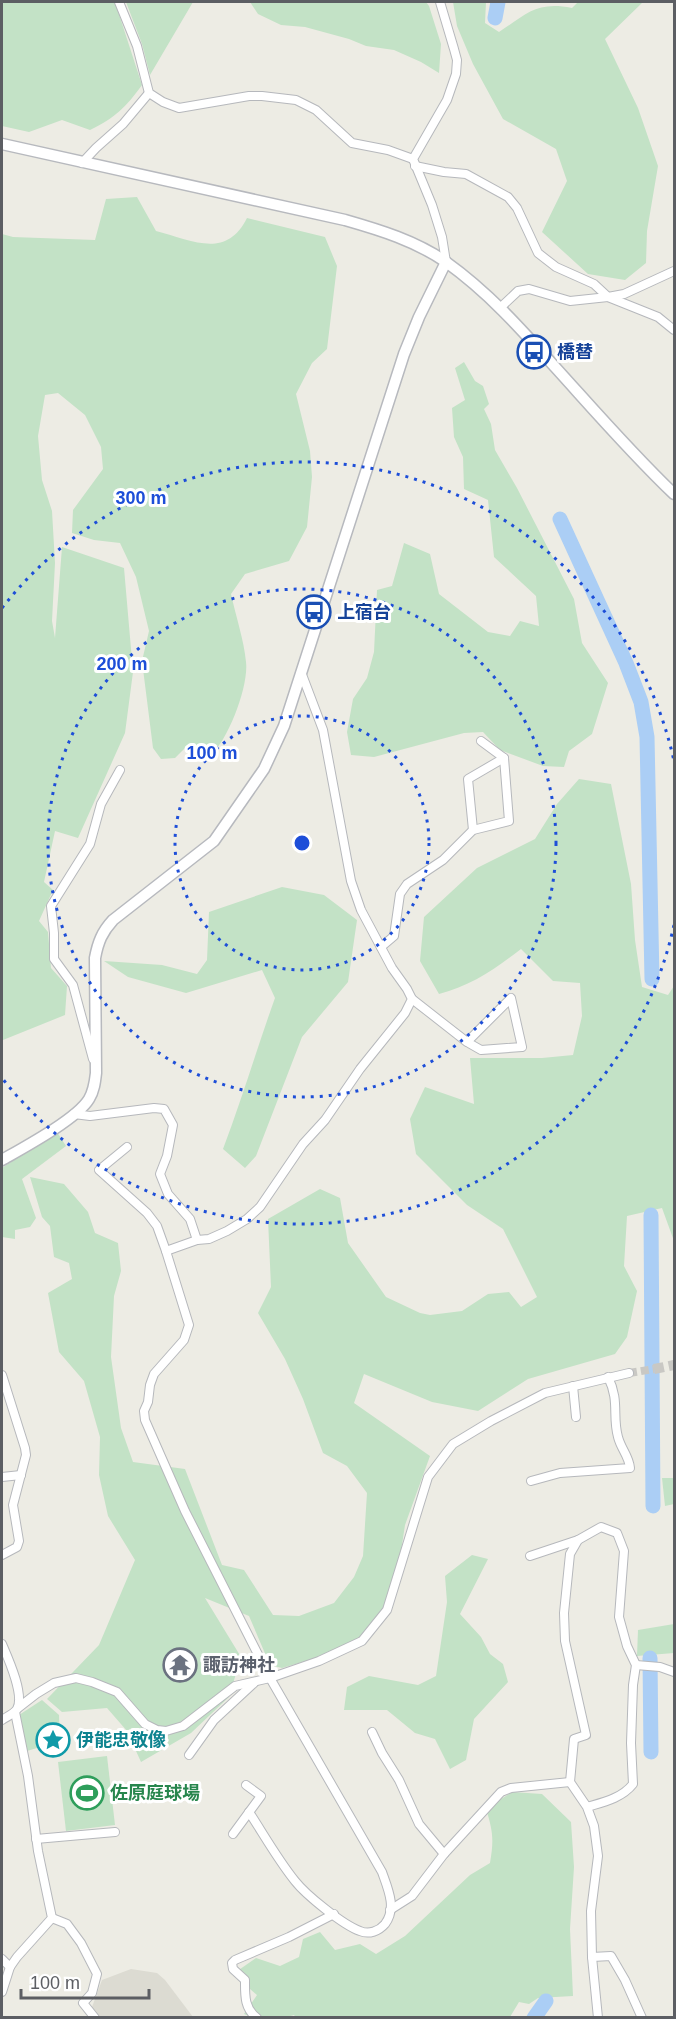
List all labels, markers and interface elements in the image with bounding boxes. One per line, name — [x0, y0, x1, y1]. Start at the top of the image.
bus stop icon: 橋替 — [516, 334, 552, 370]
place label: 橋替 — [557, 342, 593, 362]
text: 300 m — [115, 488, 167, 508]
bus stop icon: 上宿台 — [296, 594, 332, 630]
place label: 上宿台 — [337, 602, 391, 622]
text: 200 m — [96, 654, 148, 674]
text: 100 m — [186, 743, 238, 763]
centre of rings — [292, 833, 312, 853]
temple icon: 諏訪神社 — [162, 1647, 198, 1683]
place label: 諏訪神社 — [203, 1655, 275, 1675]
place icon: 伊能忠敬像 — [35, 1722, 71, 1758]
place label: 伊能忠敬像 — [76, 1729, 166, 1750]
sports icon: 佐原庭球場 — [69, 1775, 105, 1811]
place label: 佐原庭球場 — [110, 1783, 200, 1803]
scale bar — [21, 1962, 148, 2000]
text: 100 m — [30, 1973, 80, 1993]

